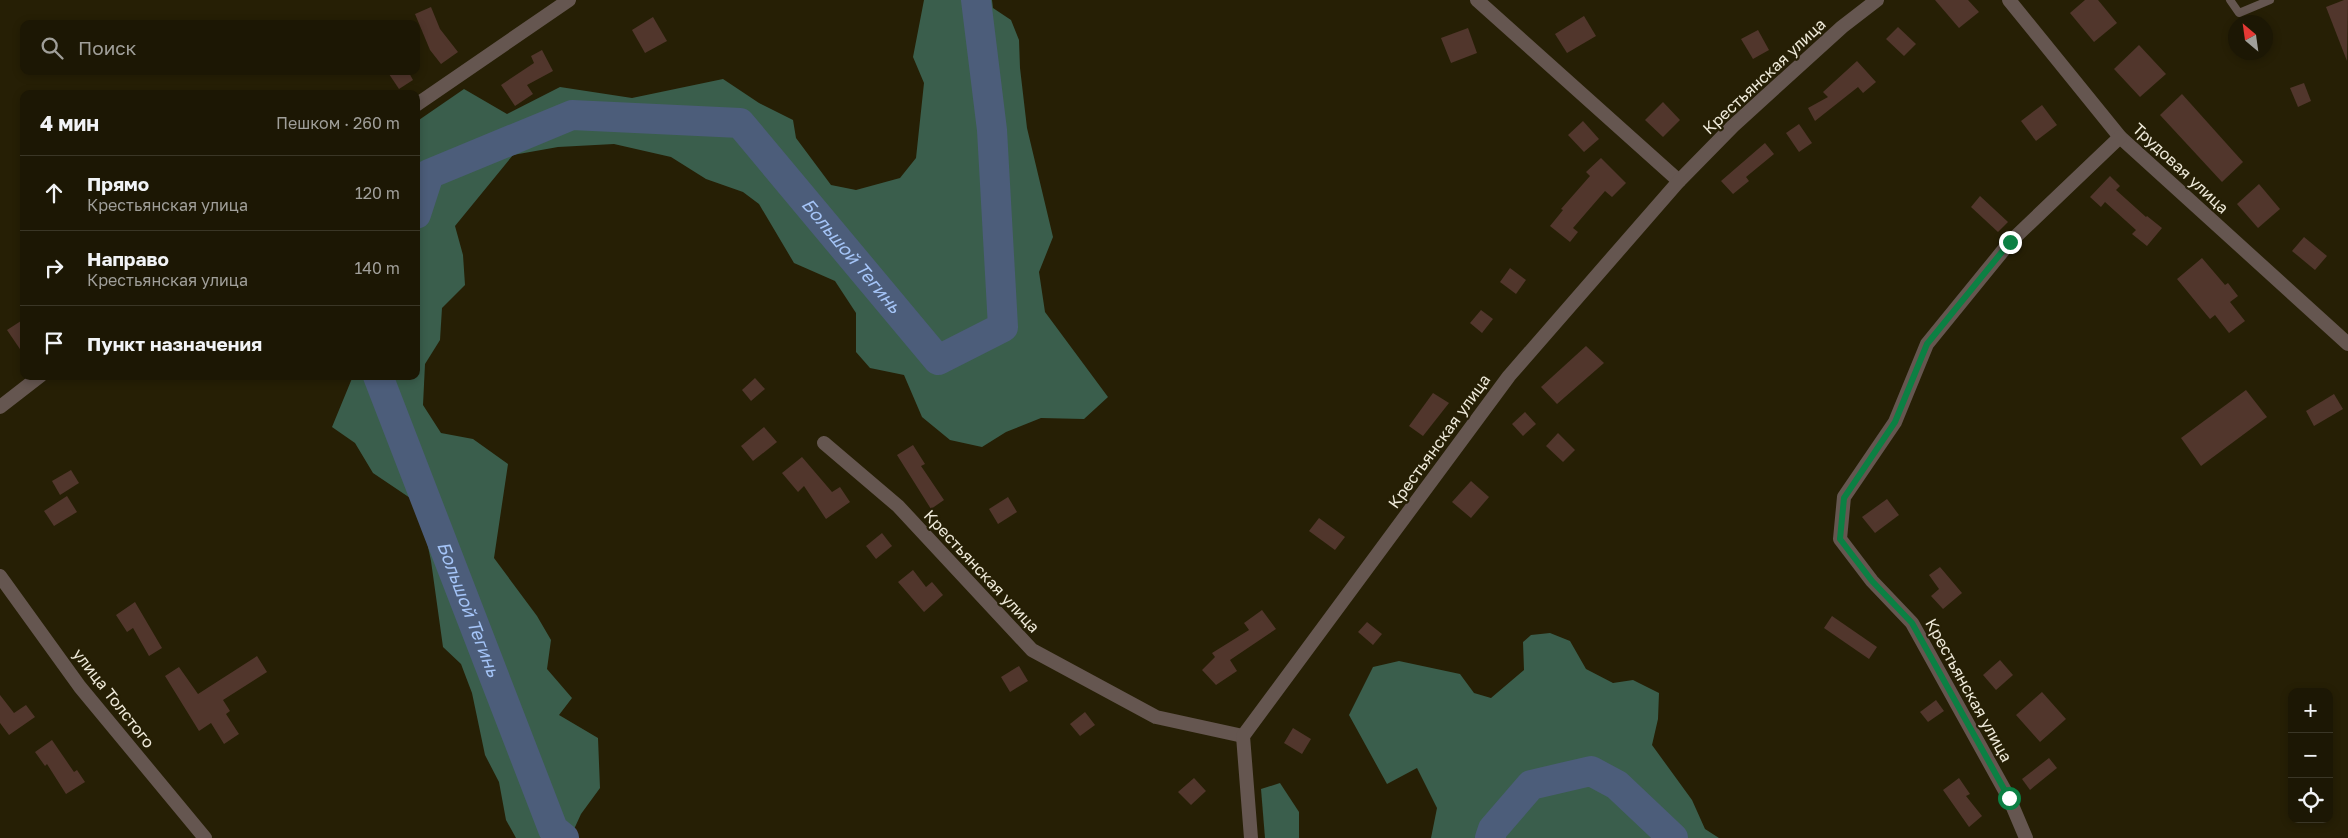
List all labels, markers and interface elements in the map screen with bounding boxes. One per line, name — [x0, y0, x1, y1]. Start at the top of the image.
street label: Крестьянская улица — [1698, 14, 1830, 138]
north arrow — [2228, 15, 2273, 60]
search box — [20, 20, 420, 75]
icon: search — [38, 34, 66, 62]
text: Поиск — [78, 36, 137, 59]
text: 4 мин — [40, 110, 99, 136]
text: Пешком · 260 m — [276, 113, 400, 133]
street label: Трудовая улица — [2129, 118, 2233, 218]
text: Прямо — [87, 172, 149, 195]
icon: ahead — [40, 179, 68, 207]
text: 120 m — [355, 183, 400, 203]
water label: Большой Тегинь — [797, 193, 906, 318]
text: Крестьянская улица — [87, 195, 248, 215]
route end — [1999, 231, 2022, 254]
text: Направо — [87, 247, 169, 270]
icon: right — [40, 254, 68, 282]
text: 140 m — [354, 258, 400, 278]
text: Крестьянская улица — [87, 270, 248, 290]
icon: arrive — [40, 329, 68, 357]
text: Пункт назначения — [87, 332, 262, 355]
street label: Крестьянская улица — [1384, 370, 1494, 512]
street label: Крестьянская улица — [920, 505, 1044, 637]
water label: Большой Тегинь — [433, 538, 505, 680]
street label: Крестьянская улица — [1921, 615, 2017, 765]
street label: улица Толстого — [69, 644, 159, 752]
map controls — [2288, 688, 2333, 823]
button: + — [2288, 688, 2333, 733]
button: − — [2288, 733, 2333, 778]
button: locate — [2288, 778, 2333, 823]
route start — [1998, 787, 2021, 810]

